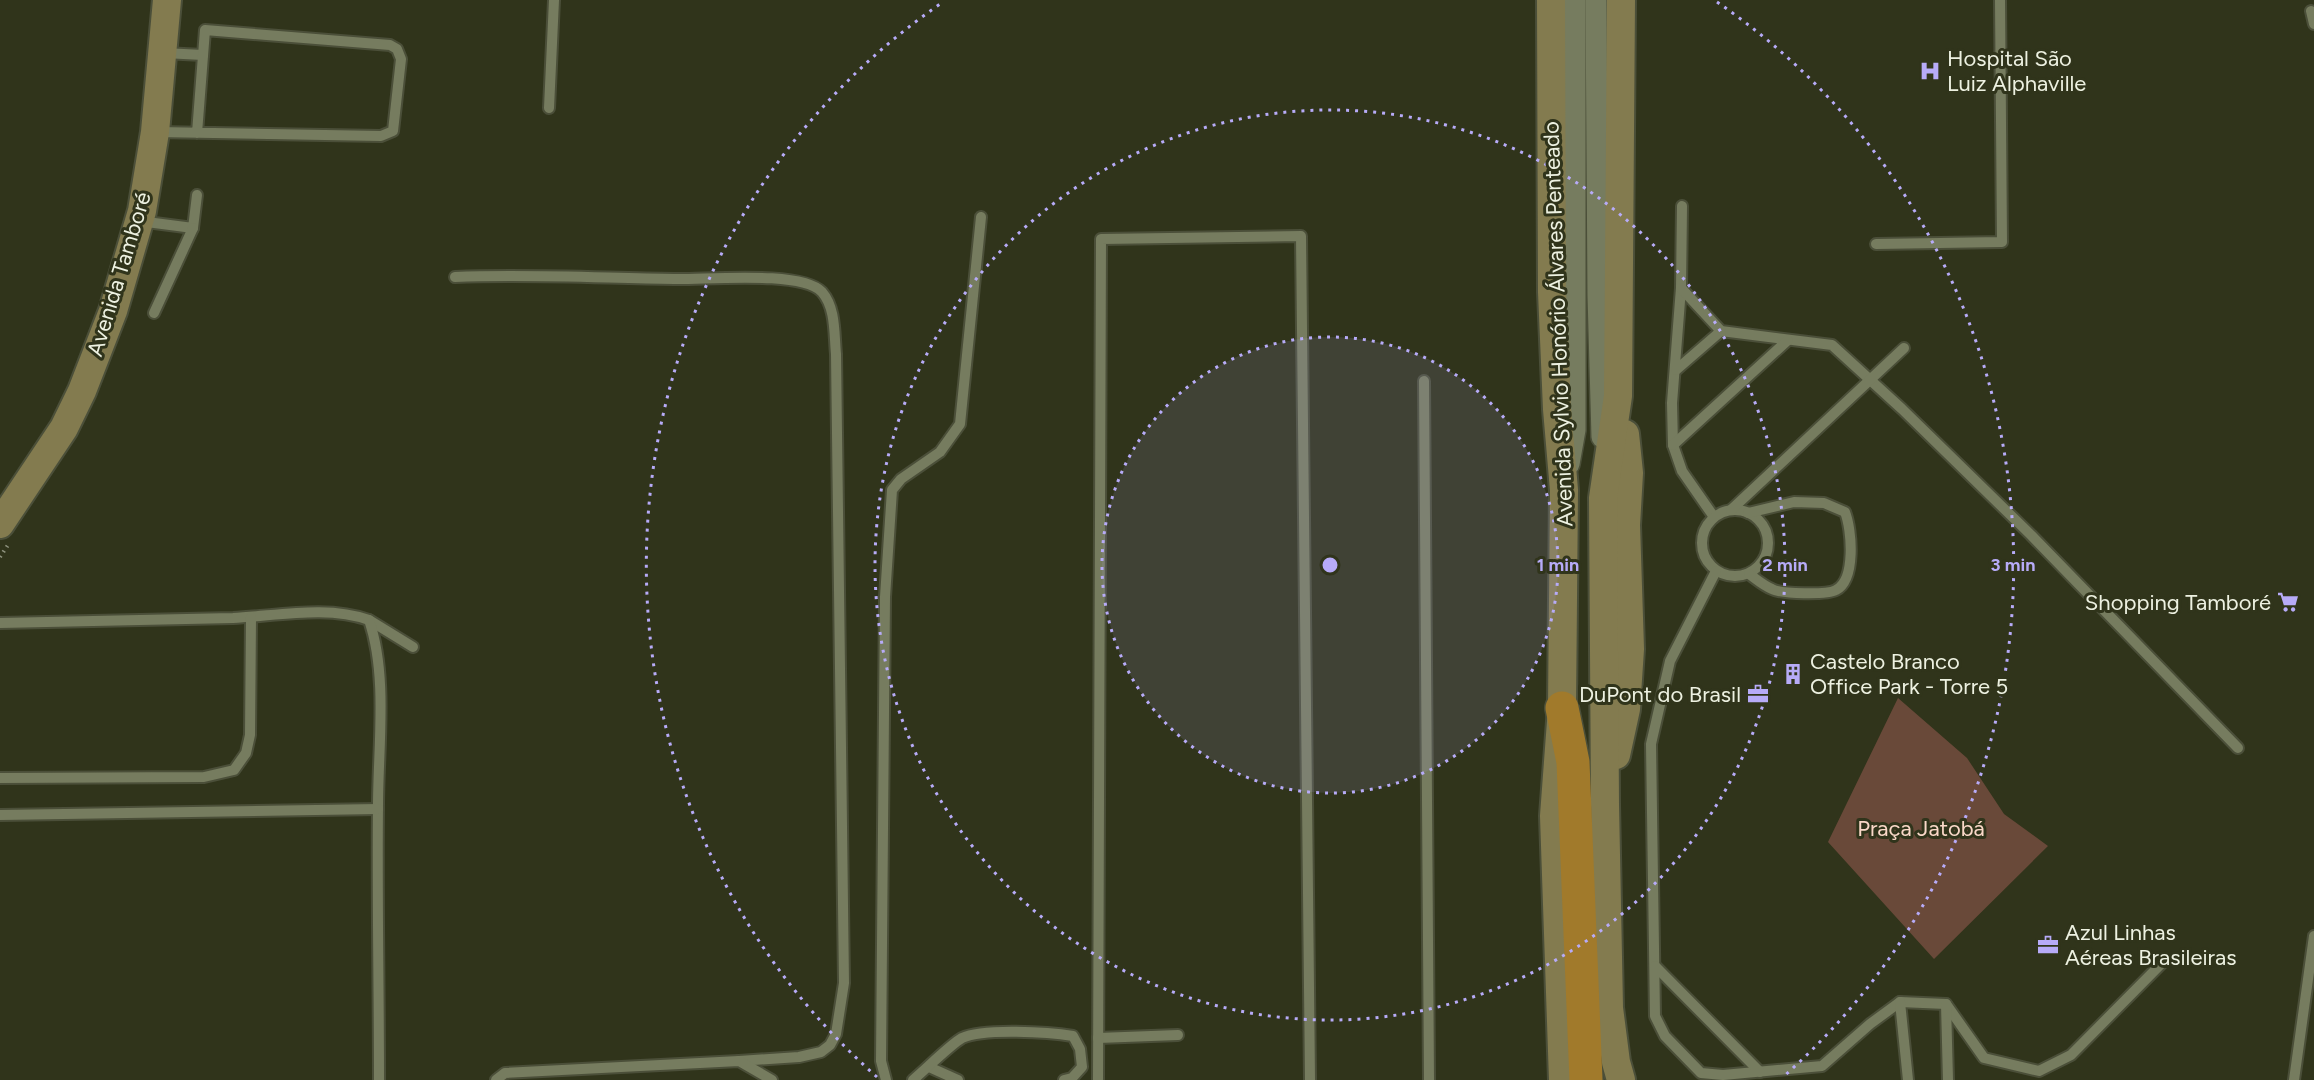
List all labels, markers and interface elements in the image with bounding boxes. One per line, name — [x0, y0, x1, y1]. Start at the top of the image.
place label: Hospital São Luiz Alphaville — [1947, 45, 2086, 97]
hospital icon: Hospital São Luiz Alphaville — [1918, 59, 1942, 83]
street label: Avenida Sylvio Honório Álvares Penteado — [1537, 121, 1579, 527]
street label: Avenida Tamboré — [81, 188, 157, 360]
text: 1 min — [1537, 554, 1579, 576]
text: 2 min — [1762, 554, 1808, 576]
text: 3 min — [1991, 554, 2035, 576]
centre of rings — [1320, 555, 1340, 575]
place label: Shopping Tamboré — [2085, 589, 2271, 616]
supermarket icon: Shopping Tamboré — [2276, 590, 2300, 614]
place label: Castelo Branco Office Park - Torre 5 — [1810, 648, 2008, 700]
building icon: Castelo Branco Office Park - Torre 5 — [1781, 662, 1805, 686]
place label: DuPont do Brasil — [1579, 681, 1741, 708]
office icon: DuPont do Brasil — [1746, 682, 1770, 706]
park label: Praça Jatobá — [1857, 815, 1985, 842]
place label: Azul Linhas Aéreas Brasileiras — [2065, 919, 2236, 971]
office icon: Azul Linhas Aéreas Brasileiras — [2036, 933, 2060, 957]

